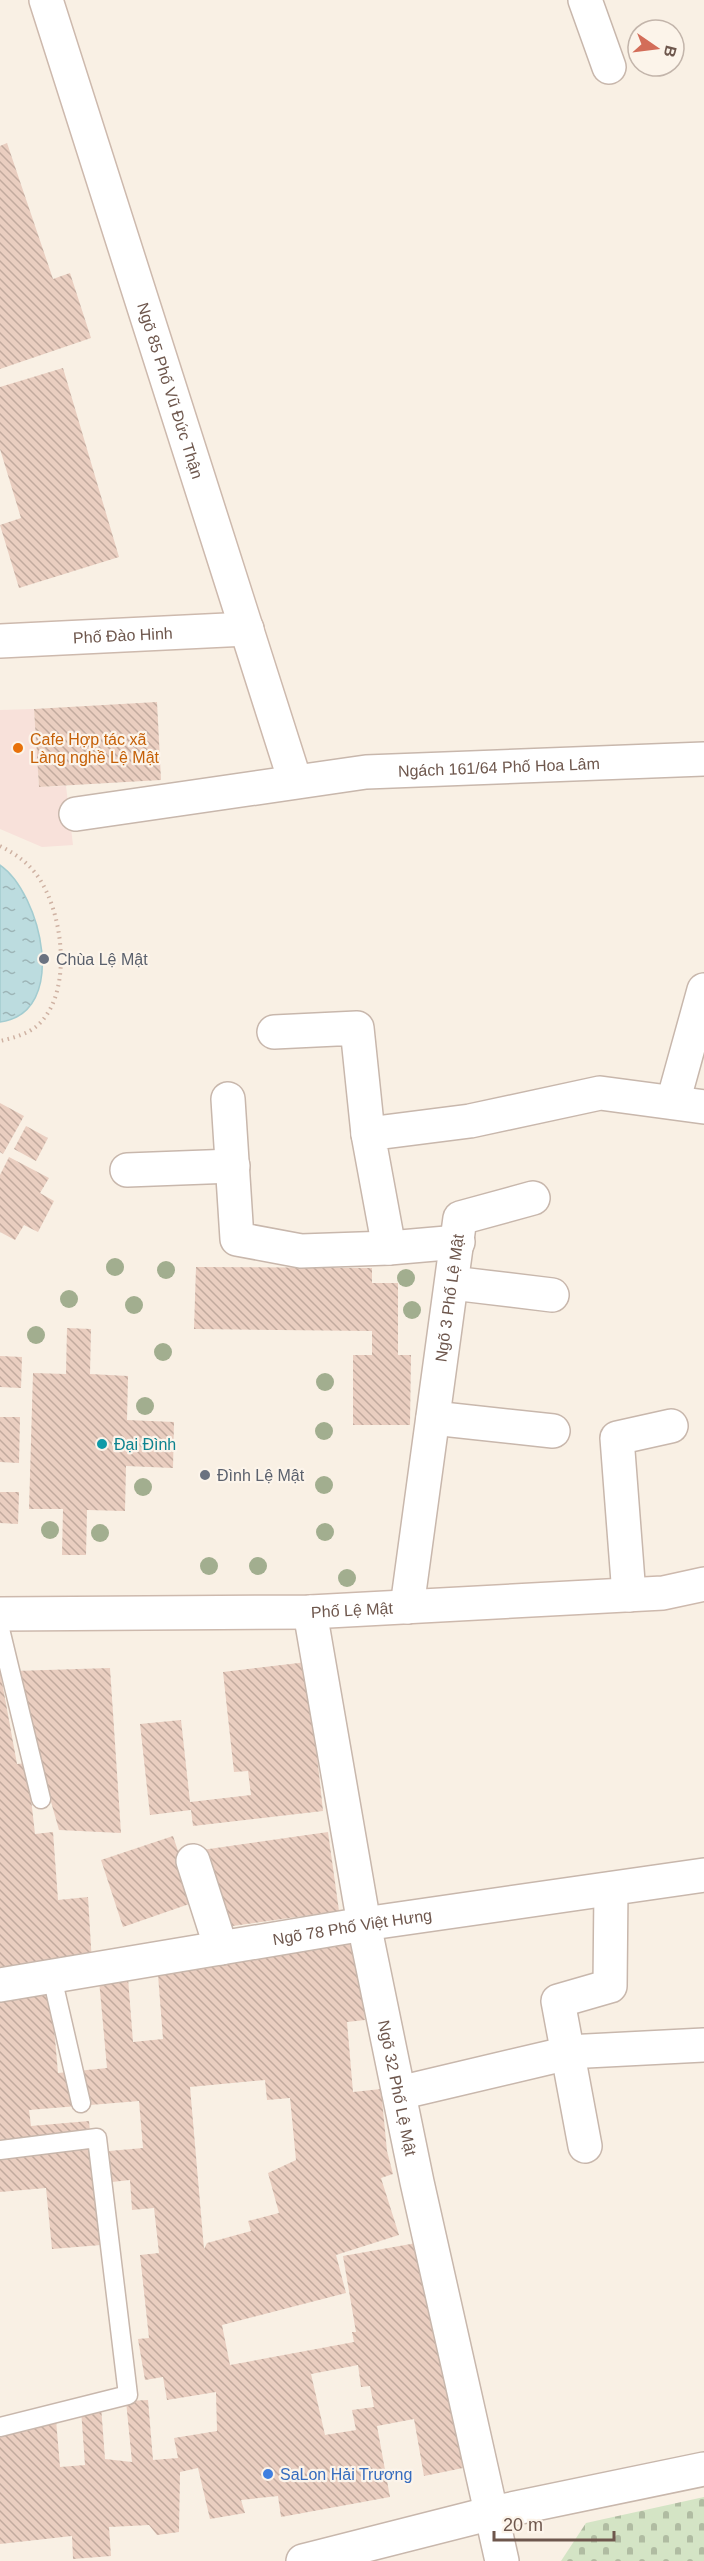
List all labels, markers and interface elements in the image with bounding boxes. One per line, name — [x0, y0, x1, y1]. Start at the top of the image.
north arrow — [626, 18, 686, 78]
text: B — [660, 44, 680, 59]
street label: Ngõ 85 Phố Vũ Đức Thận — [134, 301, 206, 481]
street label: Phố Đào Hinh — [73, 625, 173, 646]
place label: Cafe Hợp tác xã Làng nghề Lệ Mật — [30, 731, 160, 766]
marker: Cafe Hợp tác xã Làng nghề Lệ Mật — [11, 741, 25, 755]
street label: Ngách 161/64 Phố Hoa Lâm — [398, 755, 600, 780]
place label: Chùa Lệ Mật — [56, 951, 148, 968]
marker: Chùa Lệ Mật — [37, 952, 51, 966]
street label: Ngõ 3 Phố Lệ Mật — [432, 1232, 467, 1363]
place label: Đại Đình — [114, 1436, 176, 1453]
marker: Đại Đình — [95, 1437, 109, 1451]
place label: Đình Lệ Mật — [217, 1467, 305, 1484]
marker: Đình Lệ Mật — [198, 1468, 212, 1482]
street label: Phố Lệ Mật — [311, 1600, 394, 1621]
street label: Ngõ 78 Phố Việt Hưng — [271, 1906, 433, 1948]
street label: Ngõ 32 Phố Lệ Mật — [375, 2019, 420, 2158]
place label: SaLon Hải Trương — [280, 2466, 412, 2483]
marker: SaLon Hải Trương — [261, 2467, 275, 2481]
scale bar — [494, 2504, 614, 2542]
text: 20 m — [503, 2515, 543, 2535]

